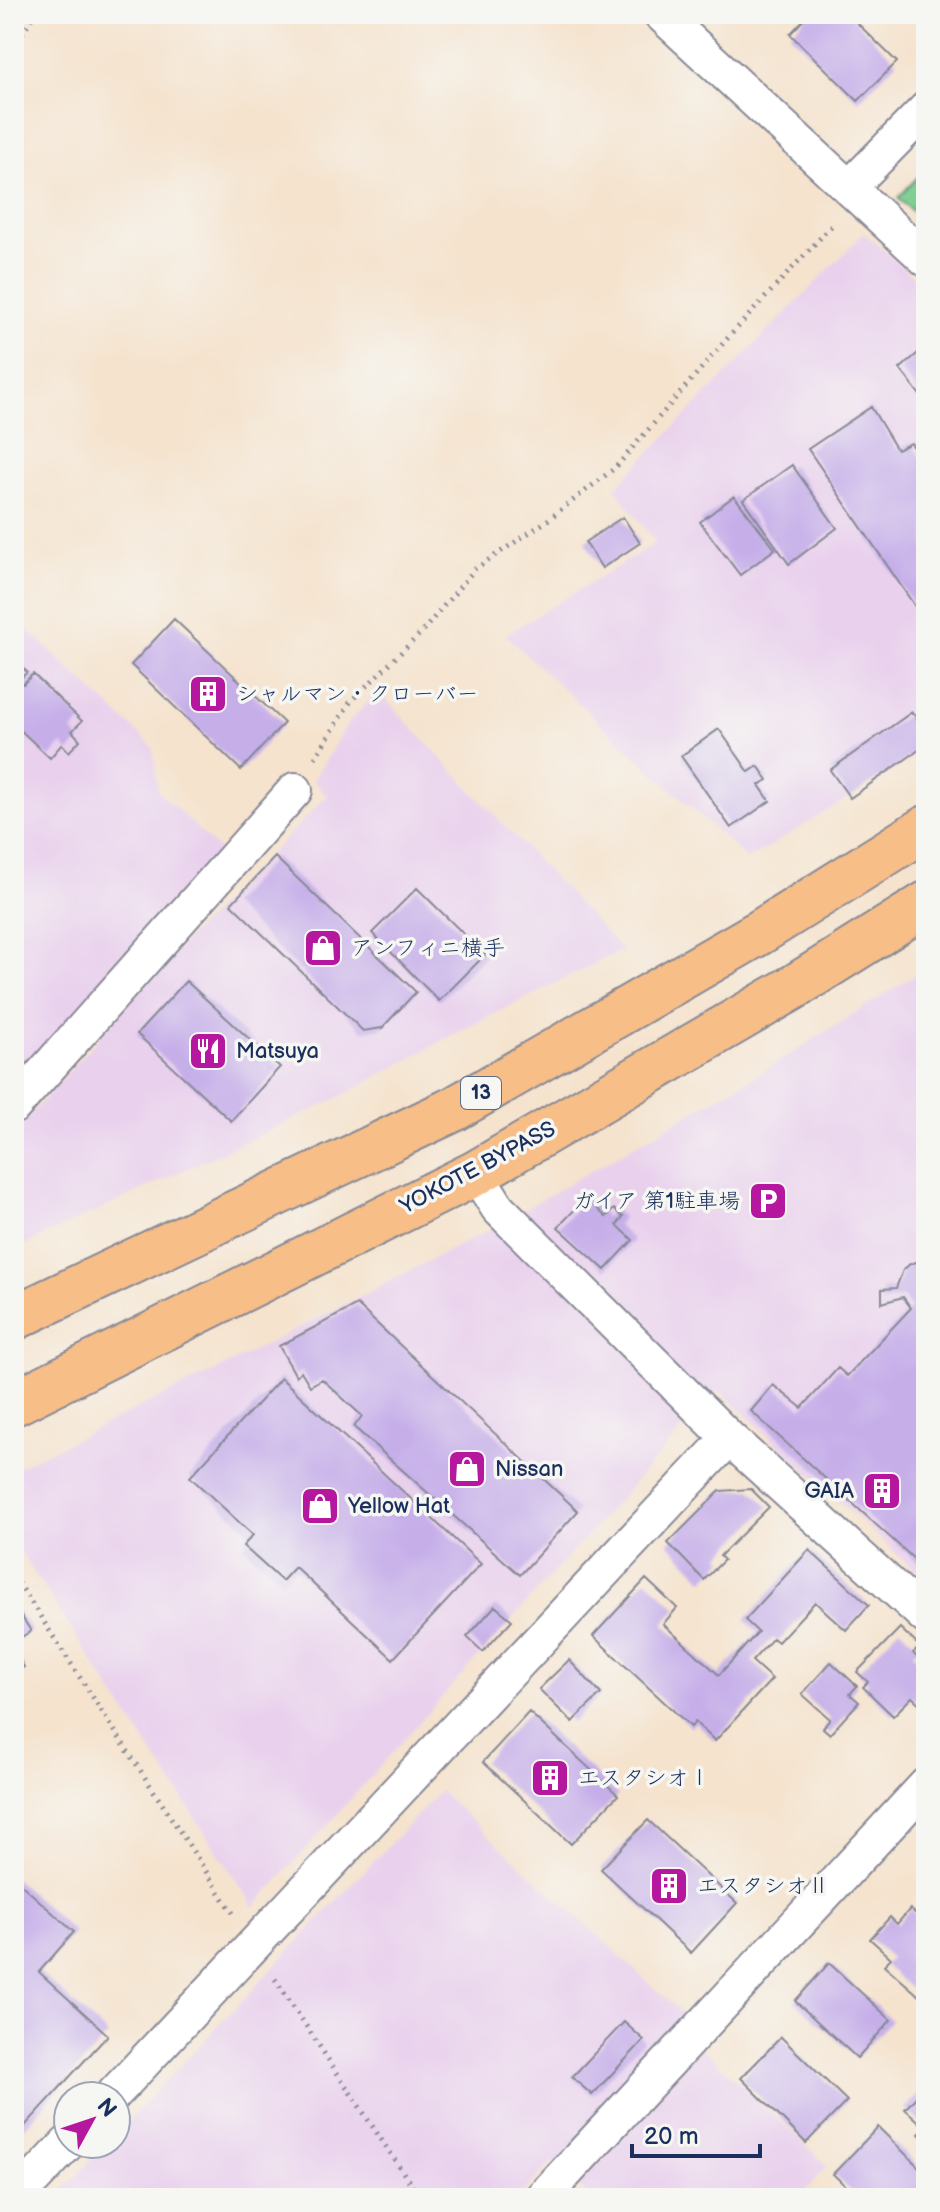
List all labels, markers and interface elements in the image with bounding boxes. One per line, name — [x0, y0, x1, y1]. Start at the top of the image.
building icon: シャルマン・クローバー — [187, 673, 229, 715]
place label: シャルマン・クローバー — [236, 681, 478, 708]
shop icon: アンフィニ横手 — [302, 927, 344, 969]
place label: アンフィニ横手 — [351, 935, 505, 962]
restaurant icon: Matsuya — [187, 1030, 229, 1072]
place label: Matsuya — [236, 1038, 319, 1065]
road number: 13 — [461, 1077, 501, 1109]
street label: YOKOTE BYPASS — [395, 1116, 560, 1221]
parking icon: ガイア 第1駐車場 — [747, 1180, 789, 1222]
place label: ガイア 第1駐車場 — [572, 1188, 740, 1215]
shop icon: Nissan — [446, 1448, 488, 1490]
place label: Nissan — [495, 1456, 563, 1483]
building icon: GAIA — [861, 1470, 903, 1512]
place label: GAIA — [804, 1478, 855, 1505]
shop icon: Yellow Hat — [299, 1485, 341, 1527]
place label: Yellow Hat — [347, 1493, 450, 1520]
building icon: エスタシオⅠ — [529, 1757, 571, 1799]
place label: エスタシオⅠ — [578, 1765, 710, 1792]
building icon: エスタシオⅡ — [648, 1865, 690, 1907]
place label: エスタシオⅡ — [697, 1873, 829, 1900]
north arrow — [52, 2080, 132, 2160]
text: N — [91, 2093, 122, 2123]
scale bar — [632, 2108, 760, 2158]
text: 20 m — [644, 2122, 699, 2151]

